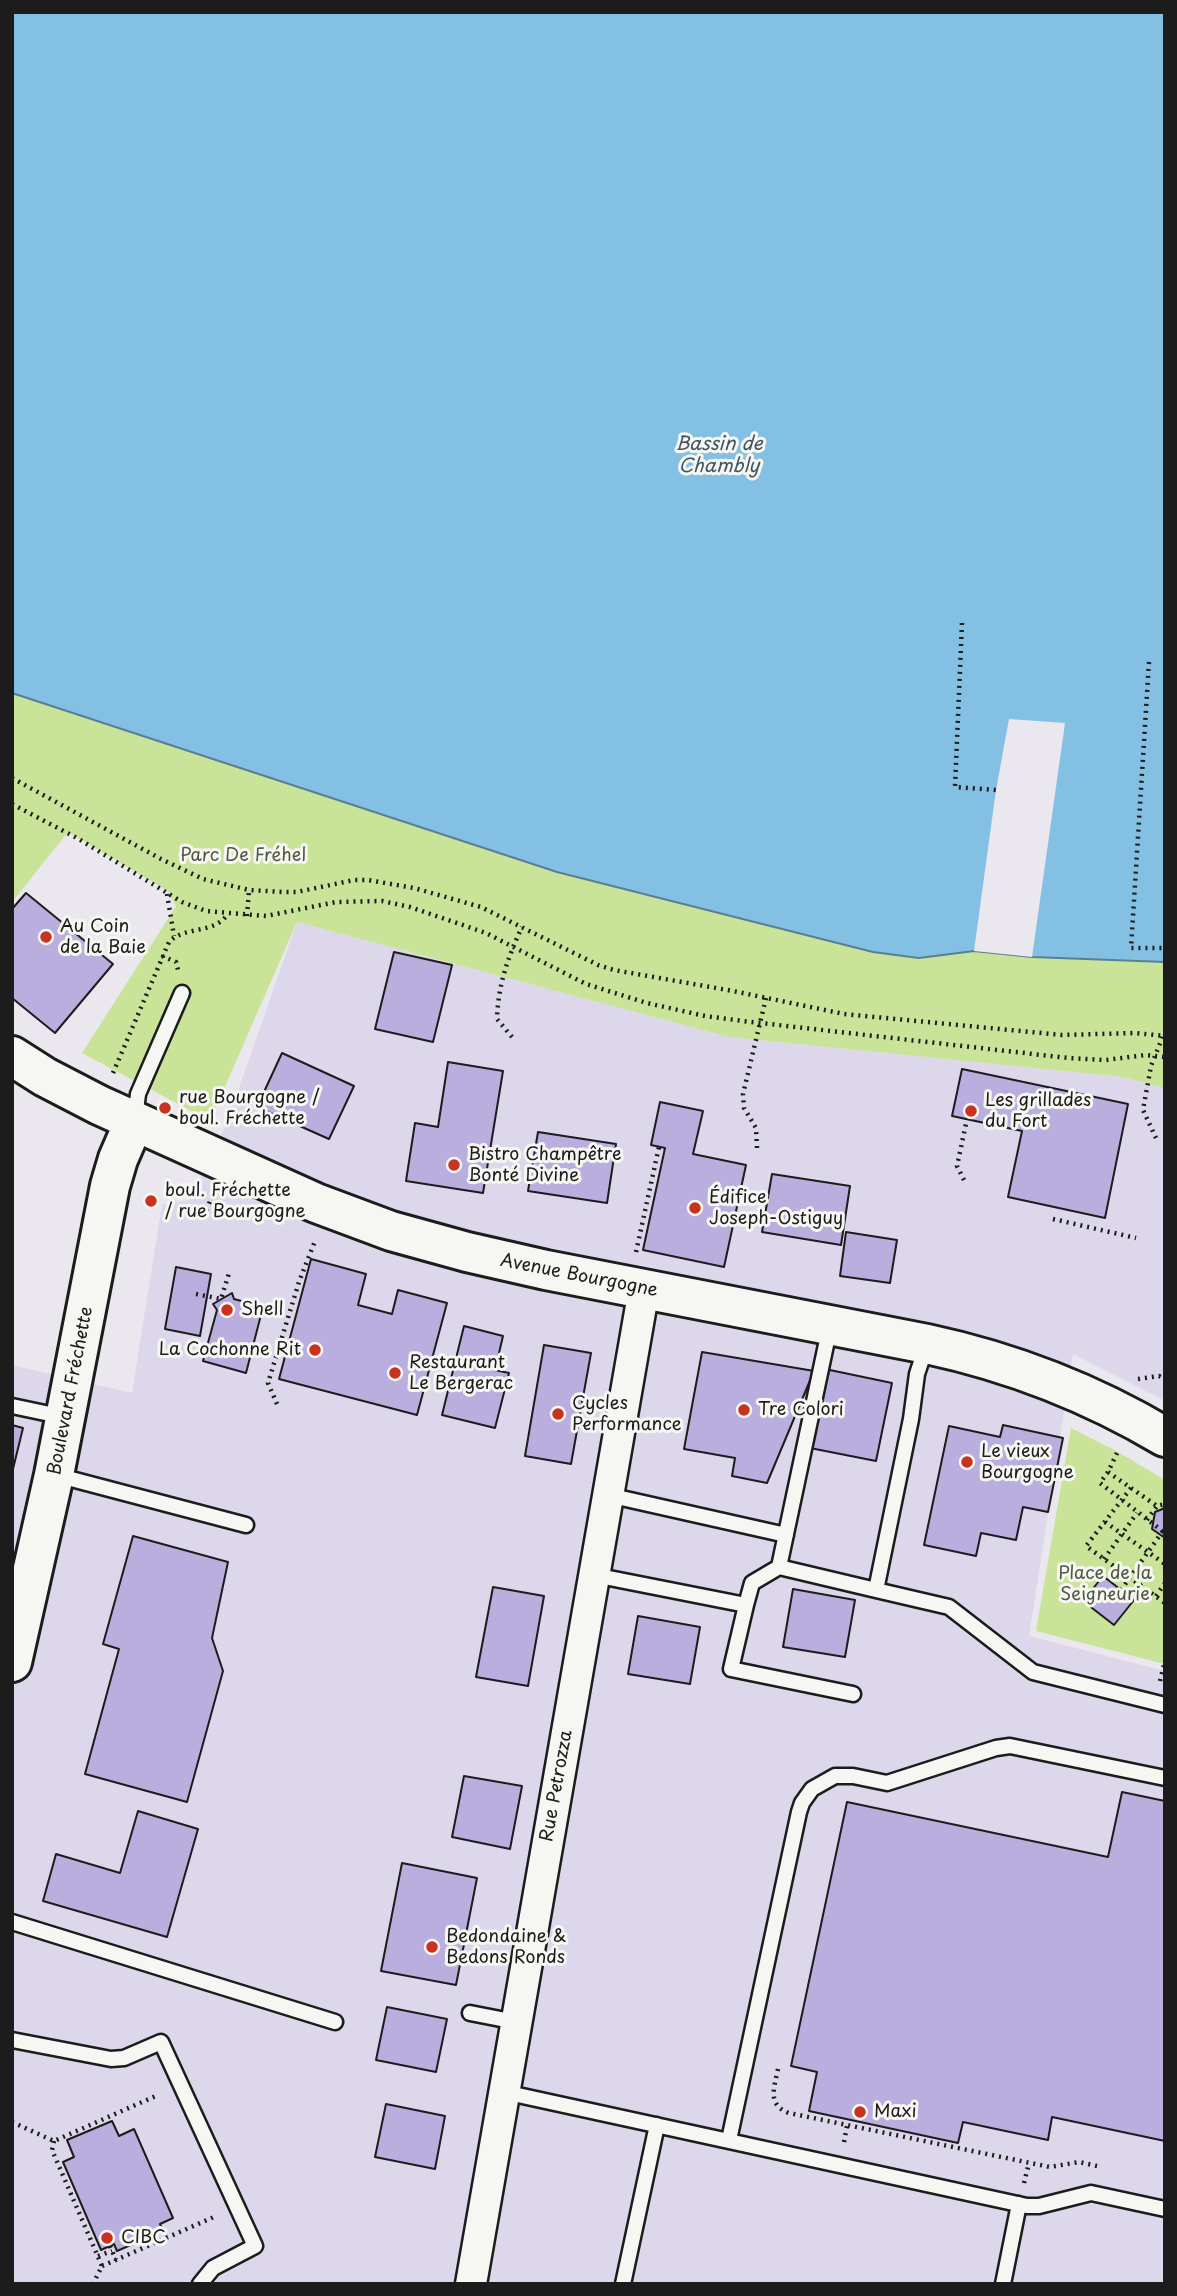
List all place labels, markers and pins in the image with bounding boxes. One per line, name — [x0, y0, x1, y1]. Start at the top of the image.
place label: Au Coin de la Baie — [60, 916, 146, 958]
marker: Au Coin de la Baie — [38, 929, 54, 945]
place label: rue Bourgogne / boul. Fréchette — [179, 1087, 320, 1130]
place label: Les grillades du Fort — [985, 1090, 1091, 1132]
marker: rue Bourgogne / boul. Fréchette — [157, 1100, 173, 1116]
marker: Les grillades du Fort — [963, 1103, 979, 1119]
place label: Bistro Champêtre Bonté Divine — [468, 1144, 622, 1186]
marker: Bistro Champêtre Bonté Divine — [446, 1157, 462, 1173]
place label: boul. Fréchette / rue Bourgogne — [165, 1180, 306, 1222]
place label: Édifice Joseph-Ostiguy — [709, 1187, 843, 1230]
marker: boul. Fréchette / rue Bourgogne — [143, 1193, 159, 1209]
marker: Édifice Joseph-Ostiguy — [687, 1200, 703, 1216]
place label: Shell — [241, 1299, 283, 1321]
marker: Shell — [219, 1302, 235, 1318]
place label: La Cochonne Rit — [159, 1339, 301, 1361]
marker: La Cochonne Rit — [307, 1342, 323, 1358]
place label: Restaurant Le Bergerac — [409, 1352, 513, 1394]
marker: Restaurant Le Bergerac — [387, 1365, 403, 1381]
place label: Cycles Performance — [572, 1393, 682, 1436]
place label: Tre Colori — [758, 1399, 844, 1421]
marker: Tre Colori — [736, 1402, 752, 1418]
marker: Cycles Performance — [550, 1406, 566, 1422]
place label: Le vieux Bourgogne — [981, 1441, 1074, 1484]
marker: Le vieux Bourgogne — [959, 1454, 975, 1470]
place label: Bedondaine & Bedons Ronds — [446, 1926, 567, 1968]
marker: Bedondaine & Bedons Ronds — [424, 1939, 440, 1955]
place label: Maxi — [874, 2101, 917, 2123]
marker: Maxi — [852, 2104, 868, 2120]
place label: CIBC — [121, 2227, 166, 2249]
marker: CIBC — [99, 2230, 115, 2246]

